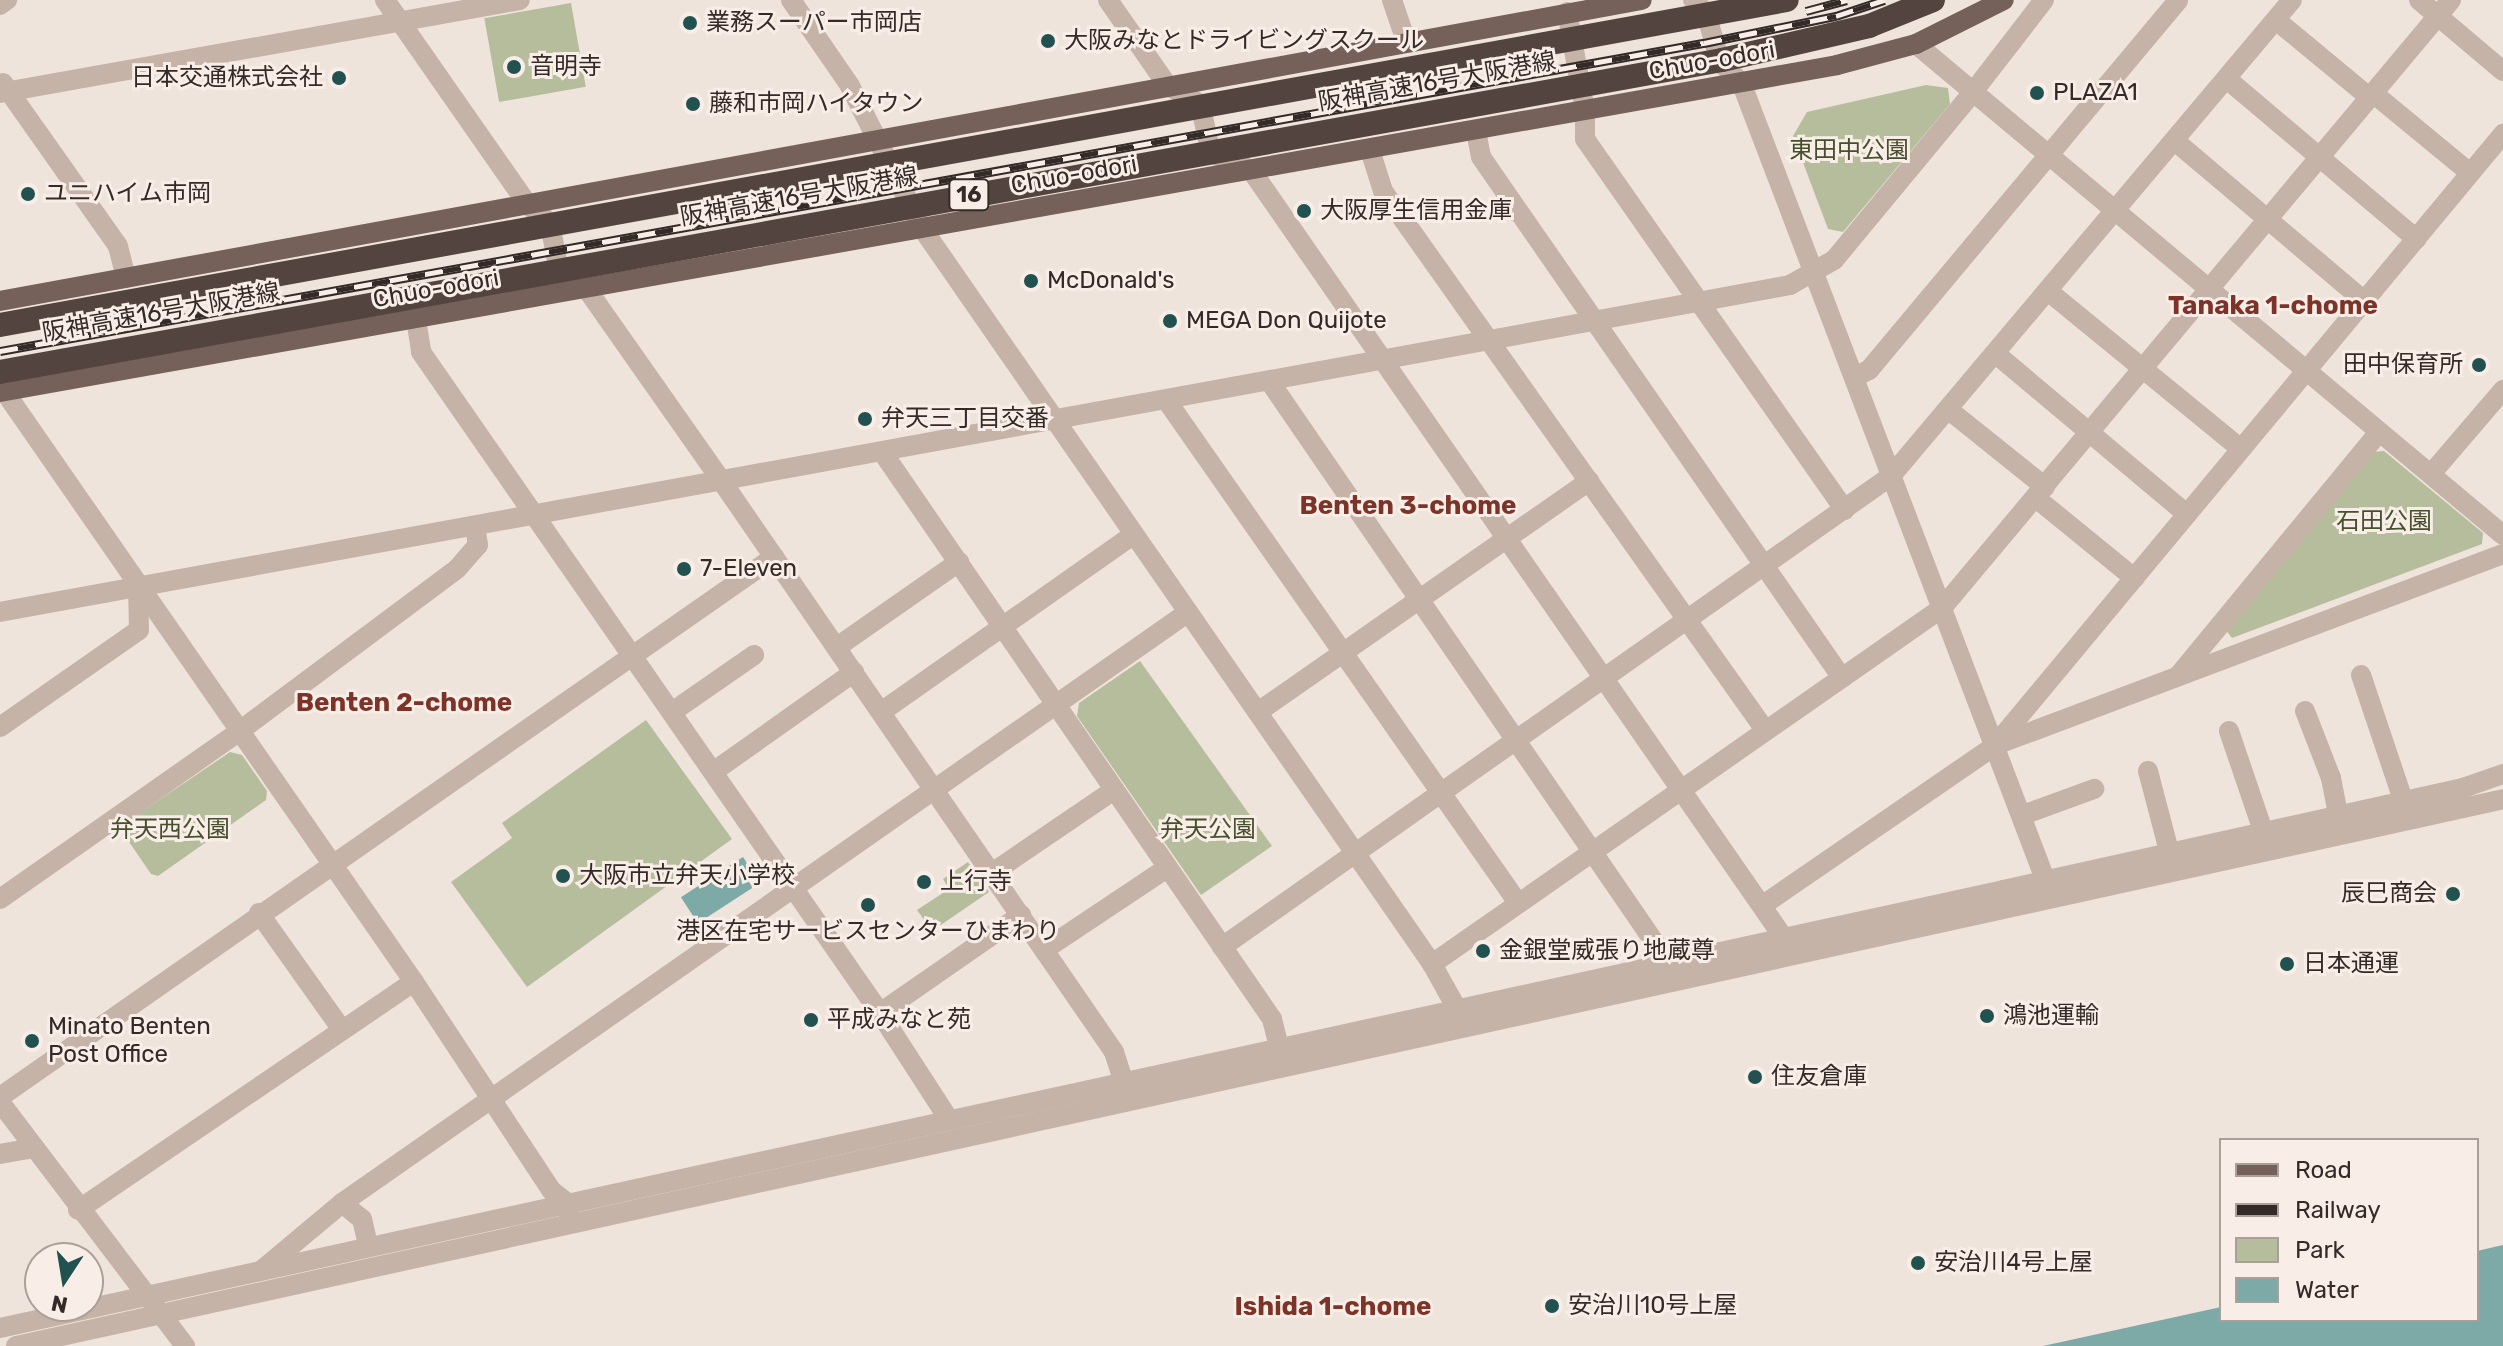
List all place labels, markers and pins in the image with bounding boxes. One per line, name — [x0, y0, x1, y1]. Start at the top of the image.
place label: 業務スーパー市岡店 — [706, 9, 922, 37]
marker: 業務スーパー市岡店 — [681, 14, 699, 32]
place label: 大阪みなとドライビングスクール — [1064, 27, 1424, 55]
marker: 大阪みなとドライビングスクール — [1039, 32, 1057, 50]
place label: 音明寺 — [530, 53, 602, 81]
marker: 音明寺 — [505, 58, 523, 76]
place label: 日本交通株式会社 — [131, 64, 323, 92]
marker: 日本交通株式会社 — [330, 69, 348, 87]
place label: PLAZA1 — [2053, 79, 2138, 107]
marker: PLAZA1 — [2028, 84, 2046, 102]
place label: 藤和市岡ハイタウン — [709, 90, 925, 118]
marker: 藤和市岡ハイタウン — [684, 95, 702, 113]
place label: ユニハイム市岡 — [44, 180, 212, 208]
marker: ユニハイム市岡 — [19, 185, 37, 203]
place label: 大阪厚生信用金庫 — [1320, 197, 1512, 225]
marker: 大阪厚生信用金庫 — [1295, 202, 1313, 220]
place label: McDonald's — [1047, 267, 1174, 295]
marker: McDonald's — [1022, 272, 1040, 290]
place label: MEGA Don Quijote — [1186, 307, 1387, 335]
marker: MEGA Don Quijote — [1161, 312, 1179, 330]
place label: 田中保育所 — [2343, 351, 2463, 379]
marker: 田中保育所 — [2470, 356, 2488, 374]
place label: 弁天三丁目交番 — [881, 405, 1049, 433]
marker: 弁天三丁目交番 — [856, 410, 874, 428]
place label: 7-Eleven — [700, 555, 797, 583]
marker: 7-Eleven — [675, 560, 693, 578]
place label: 大阪市立弁天小学校 — [579, 862, 795, 890]
marker: 大阪市立弁天小学校 — [554, 867, 572, 885]
place label: 上行寺 — [940, 868, 1012, 896]
marker: 上行寺 — [915, 873, 933, 891]
place label: 辰巳商会 — [2341, 880, 2437, 908]
marker: 辰巳商会 — [2444, 885, 2462, 903]
marker: 港区在宅サービスセンターひまわり — [859, 896, 877, 914]
place label: 港区在宅サービスセンターひまわり — [676, 918, 1060, 946]
place label: 金銀堂威張り地蔵尊 — [1499, 937, 1715, 965]
marker: 金銀堂威張り地蔵尊 — [1474, 942, 1492, 960]
place label: 日本通運 — [2303, 950, 2399, 978]
marker: 日本通運 — [2278, 955, 2296, 973]
place label: 鴻池運輸 — [2003, 1002, 2099, 1030]
place label: 平成みなと苑 — [827, 1006, 971, 1034]
marker: 鴻池運輸 — [1978, 1007, 1996, 1025]
marker: 平成みなと苑 — [802, 1011, 820, 1029]
place label: Minato Benten Post Office — [48, 1013, 211, 1069]
marker: Minato Benten Post Office — [23, 1032, 41, 1050]
place label: 住友倉庫 — [1771, 1063, 1867, 1091]
marker: 住友倉庫 — [1746, 1068, 1764, 1086]
place label: 安治川4号上屋 — [1934, 1249, 2093, 1277]
marker: 安治川4号上屋 — [1909, 1254, 1927, 1272]
place label: 安治川10号上屋 — [1568, 1292, 1738, 1320]
marker: 安治川10号上屋 — [1543, 1297, 1561, 1315]

